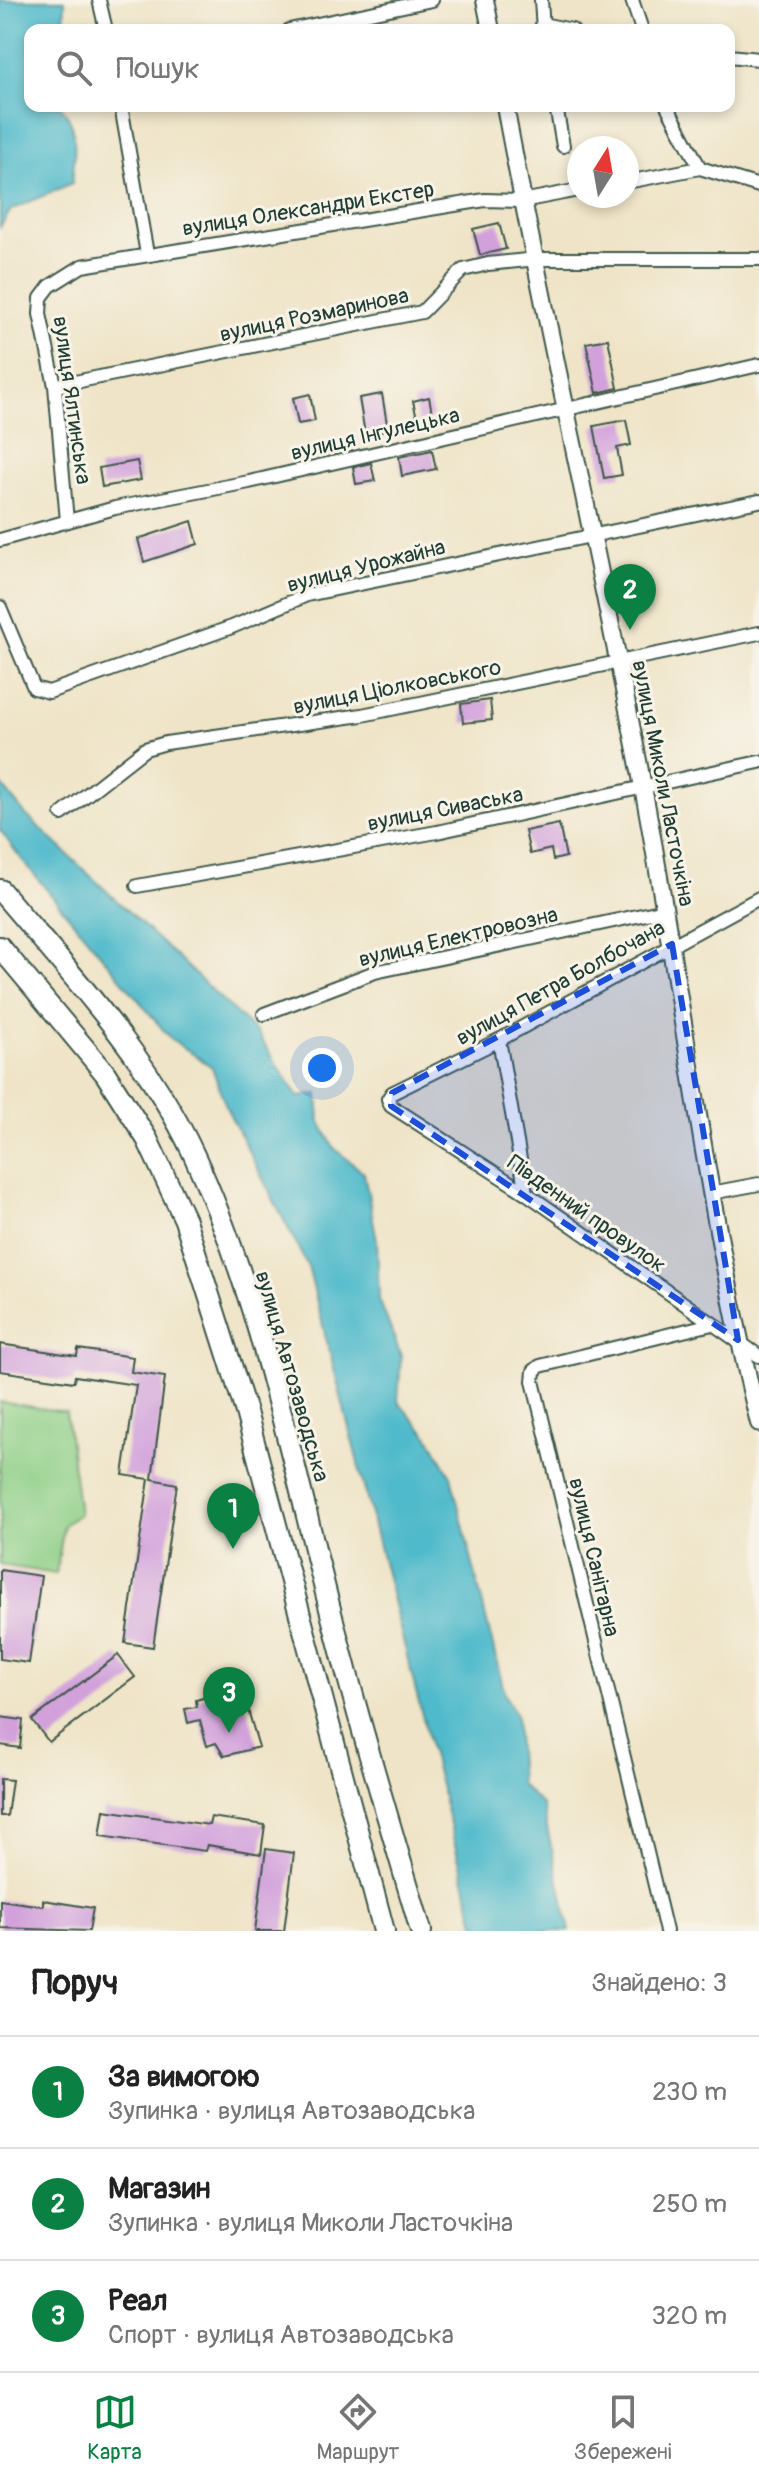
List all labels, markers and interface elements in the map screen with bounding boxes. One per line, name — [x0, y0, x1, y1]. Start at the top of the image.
search box — [24, 24, 735, 112]
icon: search — [52, 46, 96, 90]
text: Пошук — [116, 50, 200, 87]
north arrow — [567, 136, 639, 208]
street label: вулиця Олександри Екстер — [180, 175, 436, 243]
street label: вулиця Розмаринова — [217, 281, 411, 349]
street label: вулиця Ялтинська — [46, 314, 98, 486]
street label: вулиця Інгулецька — [288, 401, 462, 467]
street label: вулиця Урожайна — [284, 533, 448, 599]
pin: 2 — [604, 564, 656, 630]
street label: вулиця Ціолковського — [291, 653, 504, 721]
street label: вулиця Миколи Ласточкіна — [625, 658, 701, 909]
street label: вулиця Сиваська — [365, 780, 525, 838]
street label: вулиця Електровозна — [356, 900, 560, 973]
street label: вулиця Петра Болбочана — [451, 914, 670, 1052]
your location — [302, 1048, 342, 1088]
street label: Південний провулок — [502, 1149, 671, 1279]
street label: вулиця Автозаводська — [249, 1268, 336, 1485]
street label: вулиця Санітарна — [562, 1475, 626, 1639]
pin: 1 — [207, 1483, 259, 1549]
pin: 3 — [203, 1667, 255, 1733]
text: Поруч — [32, 1962, 118, 2005]
text: Знайдено: 3 — [591, 1967, 727, 1999]
text: За вимогою — [108, 2058, 260, 2095]
text: 1 — [53, 2076, 63, 2108]
text: 230 m — [652, 2076, 727, 2108]
text: Зупинка · вулиця Автозаводська — [108, 2095, 475, 2127]
text: Магазин — [108, 2170, 211, 2207]
text: 2 — [51, 2188, 65, 2220]
text: 250 m — [652, 2188, 727, 2220]
text: Зупинка · вулиця Миколи Ласточкіна — [108, 2207, 513, 2239]
text: Реал — [108, 2282, 167, 2319]
text: 3 — [51, 2300, 65, 2332]
text: 320 m — [651, 2300, 727, 2332]
text: Спорт · вулиця Автозаводська — [108, 2319, 454, 2351]
tab: Карта — [87, 2390, 142, 2466]
tab: Маршрут — [316, 2390, 399, 2466]
tab: Збережені — [574, 2390, 672, 2466]

